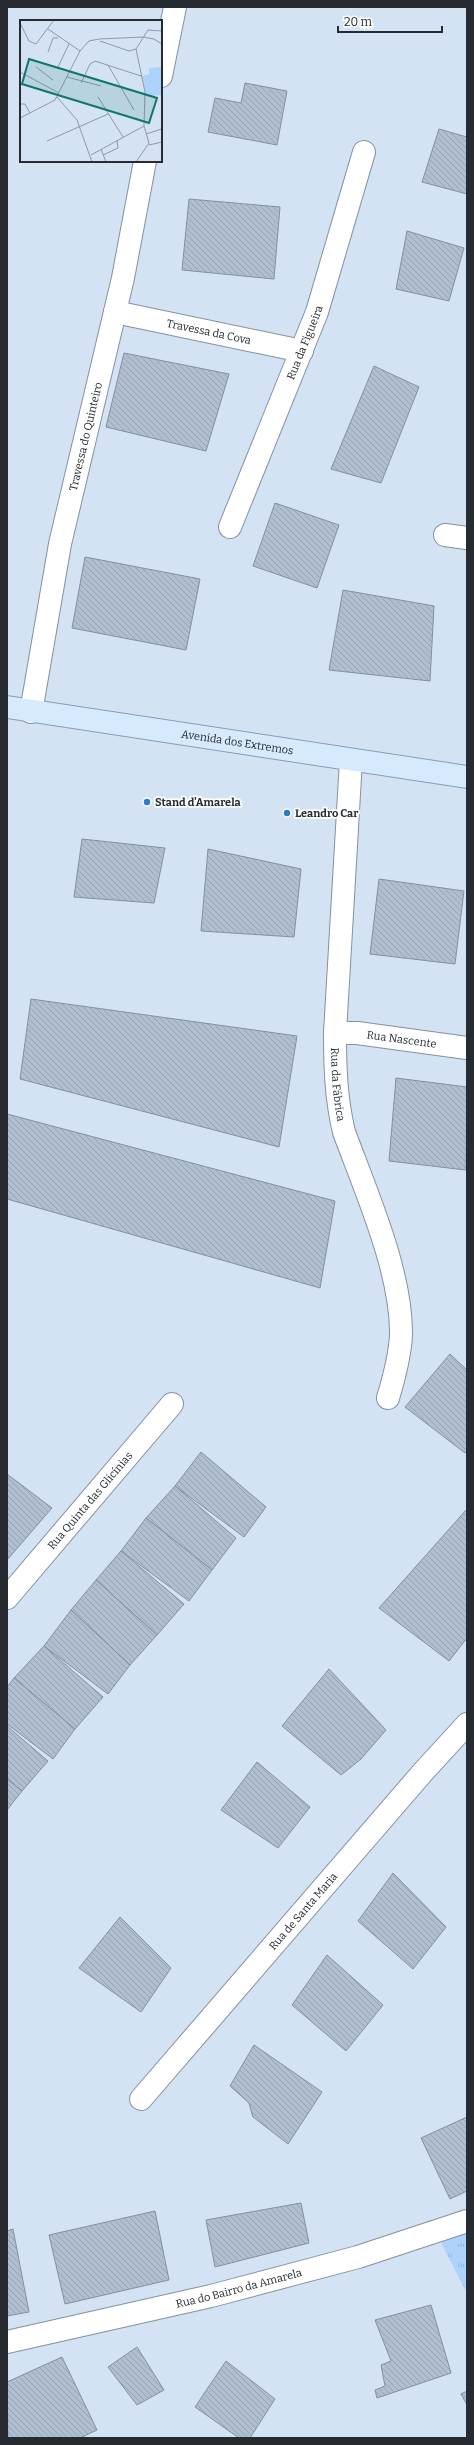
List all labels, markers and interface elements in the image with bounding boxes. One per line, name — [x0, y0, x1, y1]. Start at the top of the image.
scale bar — [338, 8, 442, 34]
text: 20 m — [344, 15, 373, 29]
inset map — [20, 20, 162, 162]
street label: Rua da Figueira — [284, 304, 325, 382]
street label: Travessa da Cova — [166, 316, 252, 347]
street label: Travessa do Quinteiro — [66, 381, 105, 492]
street label: Avenida dos Extremos — [180, 727, 294, 757]
place label: Stand d'Amarela — [155, 796, 241, 809]
marker: Stand d'Amarela — [142, 797, 152, 807]
place label: Leandro Car — [295, 807, 359, 820]
marker: Leandro Car — [282, 808, 292, 818]
street label: Rua Nascente — [366, 1028, 437, 1050]
street label: Rua da Fábrica — [329, 1047, 348, 1123]
street label: Rua Quinta das Glicínias — [45, 1449, 135, 1552]
street label: Rua de Santa Maria — [266, 1870, 340, 1953]
street label: Rua do Bairro da Amarela — [175, 2266, 303, 2310]

